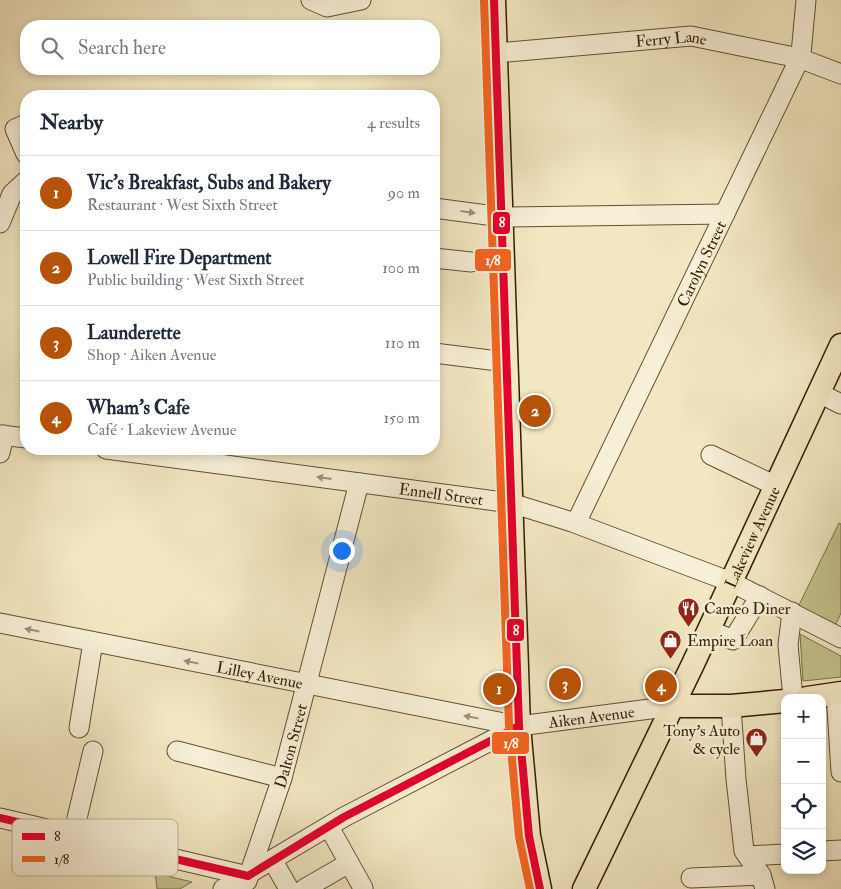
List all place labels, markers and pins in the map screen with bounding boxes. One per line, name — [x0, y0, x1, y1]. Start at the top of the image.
pin: 2 — [519, 392, 551, 430]
restaurant icon: Cameo Diner — [676, 596, 700, 627]
place label: Cameo Diner — [704, 599, 791, 619]
shop icon: Empire Loan — [659, 628, 683, 659]
place label: Empire Loan — [687, 631, 773, 652]
pin: 3 — [549, 665, 581, 703]
pin: 4 — [645, 667, 677, 705]
pin: 1 — [483, 670, 515, 708]
place label: Tony's Auto & cycle — [663, 721, 740, 759]
shop icon: Tony's Auto & cycle — [744, 727, 768, 758]

